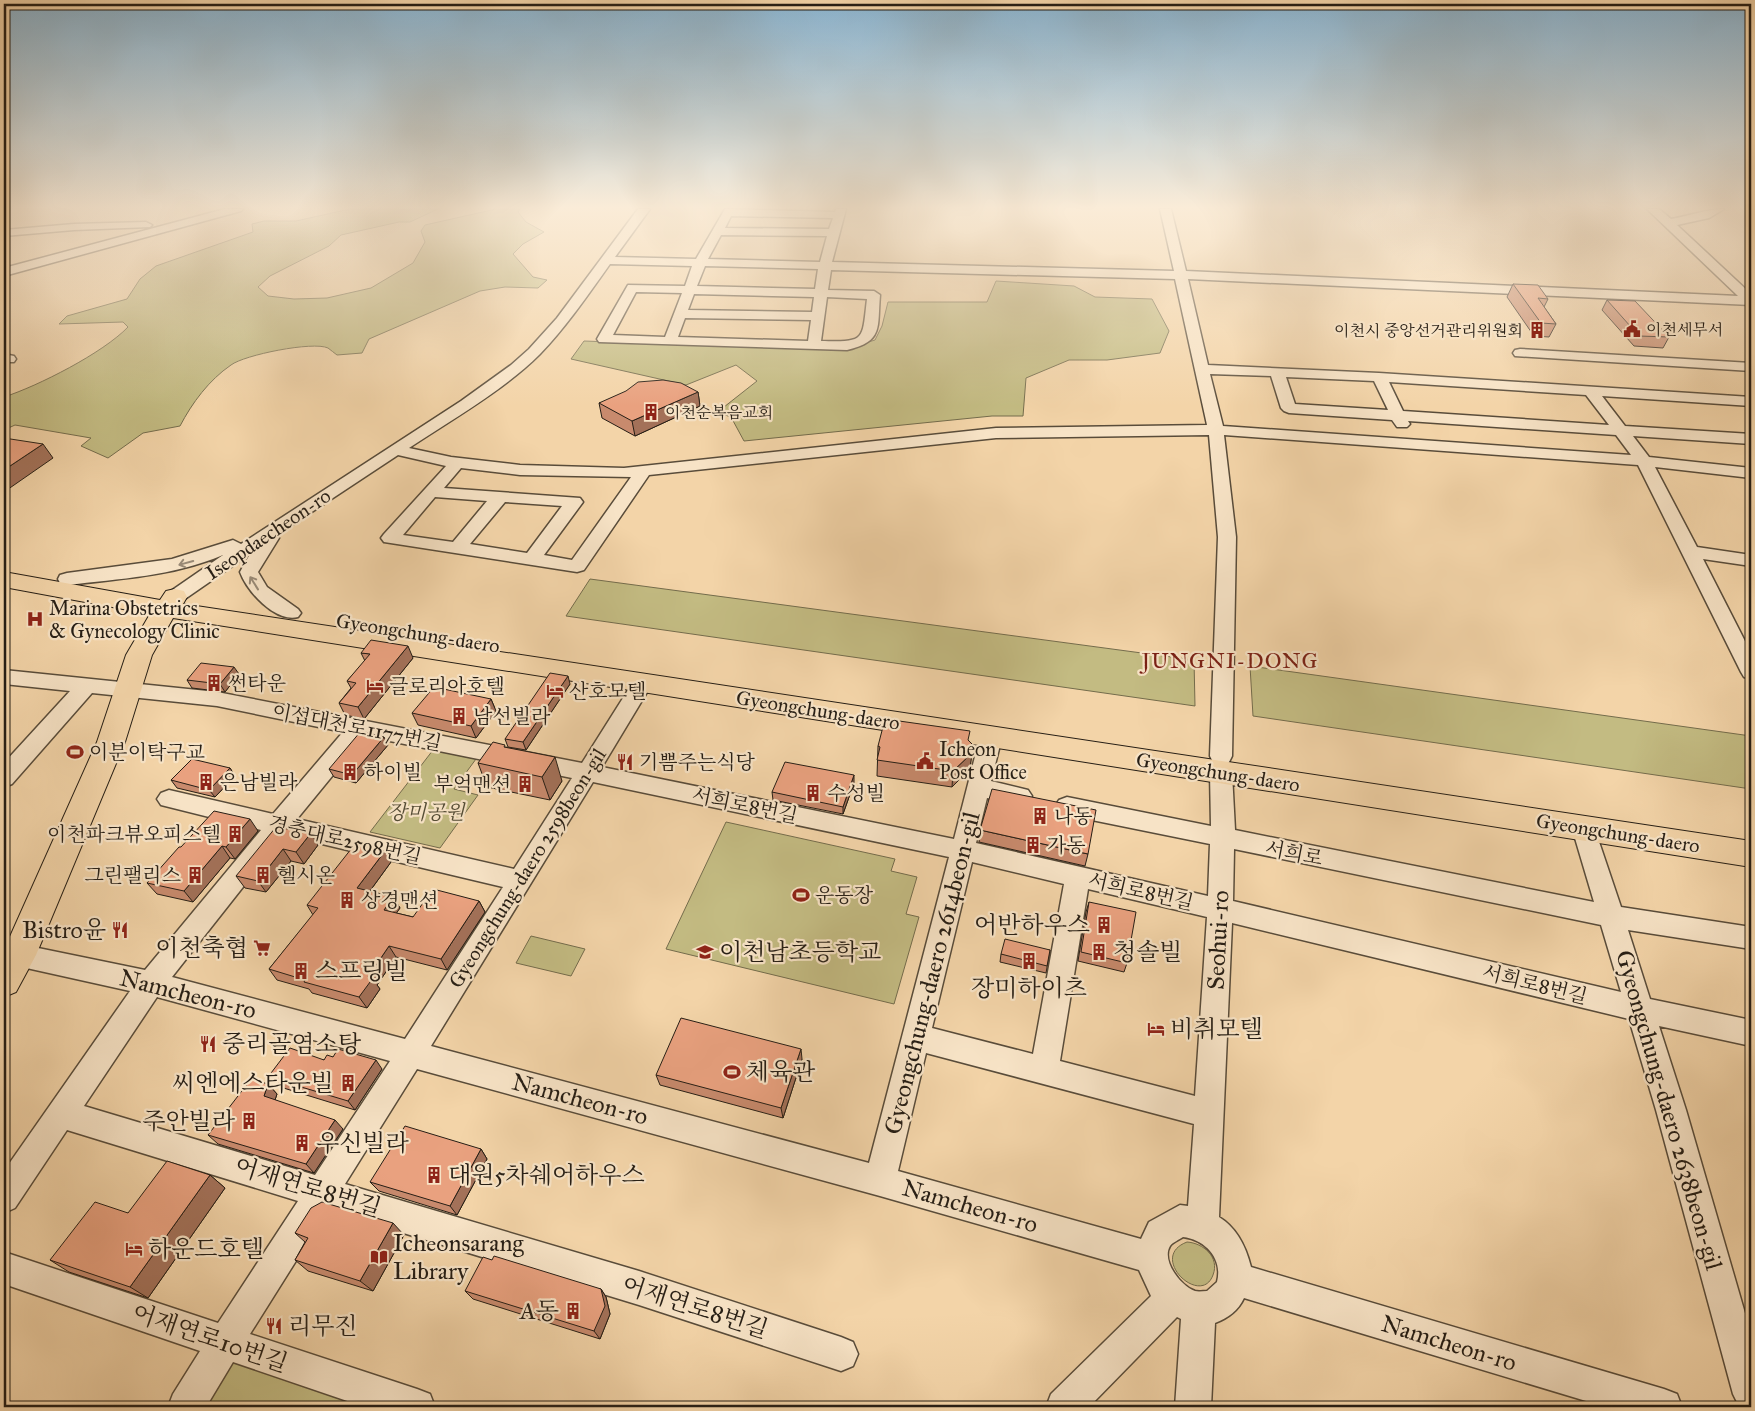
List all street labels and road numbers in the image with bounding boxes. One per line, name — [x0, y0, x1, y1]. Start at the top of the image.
street label: Iseopdaecheon-ro — [201, 483, 335, 585]
street label: Gyeongchung-daero — [334, 608, 502, 659]
street label: Gyeongchung-daero — [734, 685, 902, 736]
street label: 이섭대천로1177번길 — [270, 699, 444, 755]
street label: Gyeongchung-daero 2598beon-gil — [443, 743, 612, 993]
street label: Gyeongchung-daero — [1134, 747, 1302, 798]
street label: 서희로8번길 — [690, 782, 800, 828]
street label: Gyeongchung-daero 2614beon-gil — [877, 808, 987, 1137]
street label: Gyeongchung-daero — [1534, 808, 1702, 859]
street label: 경충대로2598번길 — [266, 811, 424, 869]
street label: 서희로 — [1263, 836, 1325, 870]
street label: 서희로8번길 — [1086, 867, 1196, 915]
street label: Seohui-ro — [1200, 890, 1236, 990]
street label: Gyeongchung-daero 2638beon-gil — [1609, 947, 1729, 1274]
street label: 서희로8번길 — [1480, 959, 1590, 1009]
street label: Namcheon-ro — [117, 963, 259, 1025]
street label: Namcheon-ro — [509, 1066, 651, 1132]
street label: 어재연로8번길 — [231, 1150, 385, 1224]
street label: Namcheon-ro — [899, 1172, 1041, 1240]
street label: 어재연로8번길 — [618, 1269, 772, 1345]
street label: 어재연로10번길 — [128, 1297, 292, 1379]
street label: Namcheon-ro — [1378, 1308, 1520, 1378]

